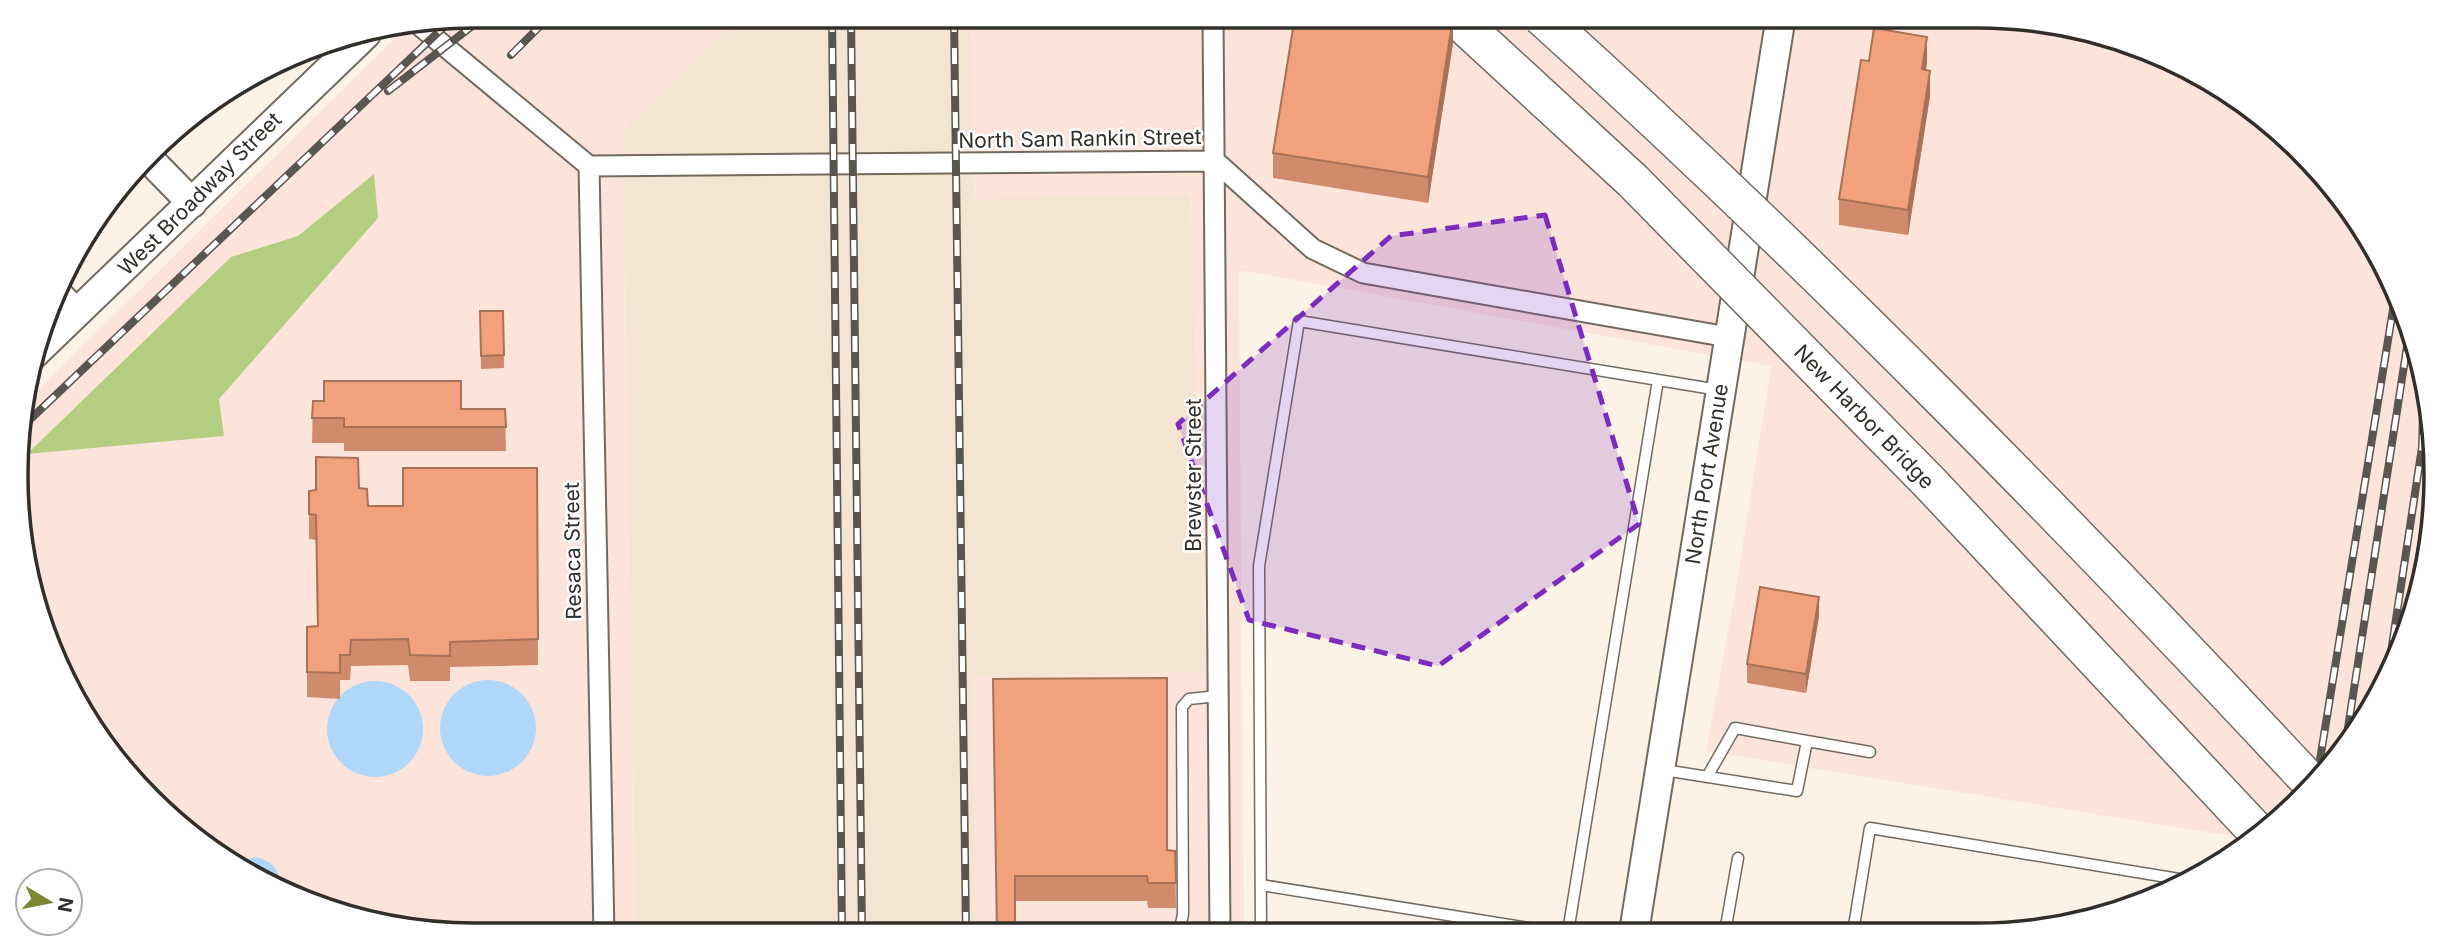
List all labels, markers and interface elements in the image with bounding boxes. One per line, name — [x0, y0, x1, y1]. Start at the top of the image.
street label: West Broadway Street — [113, 107, 286, 280]
street label: North Sam Rankin Street — [958, 124, 1202, 153]
street label: New Harbor Bridge — [1789, 339, 1940, 494]
street label: North Port Avenue — [1680, 382, 1733, 566]
street label: Brewster Street — [1181, 398, 1206, 552]
street label: Resaca Street — [559, 482, 586, 620]
north arrow — [14, 867, 84, 937]
text: N — [53, 896, 78, 914]

